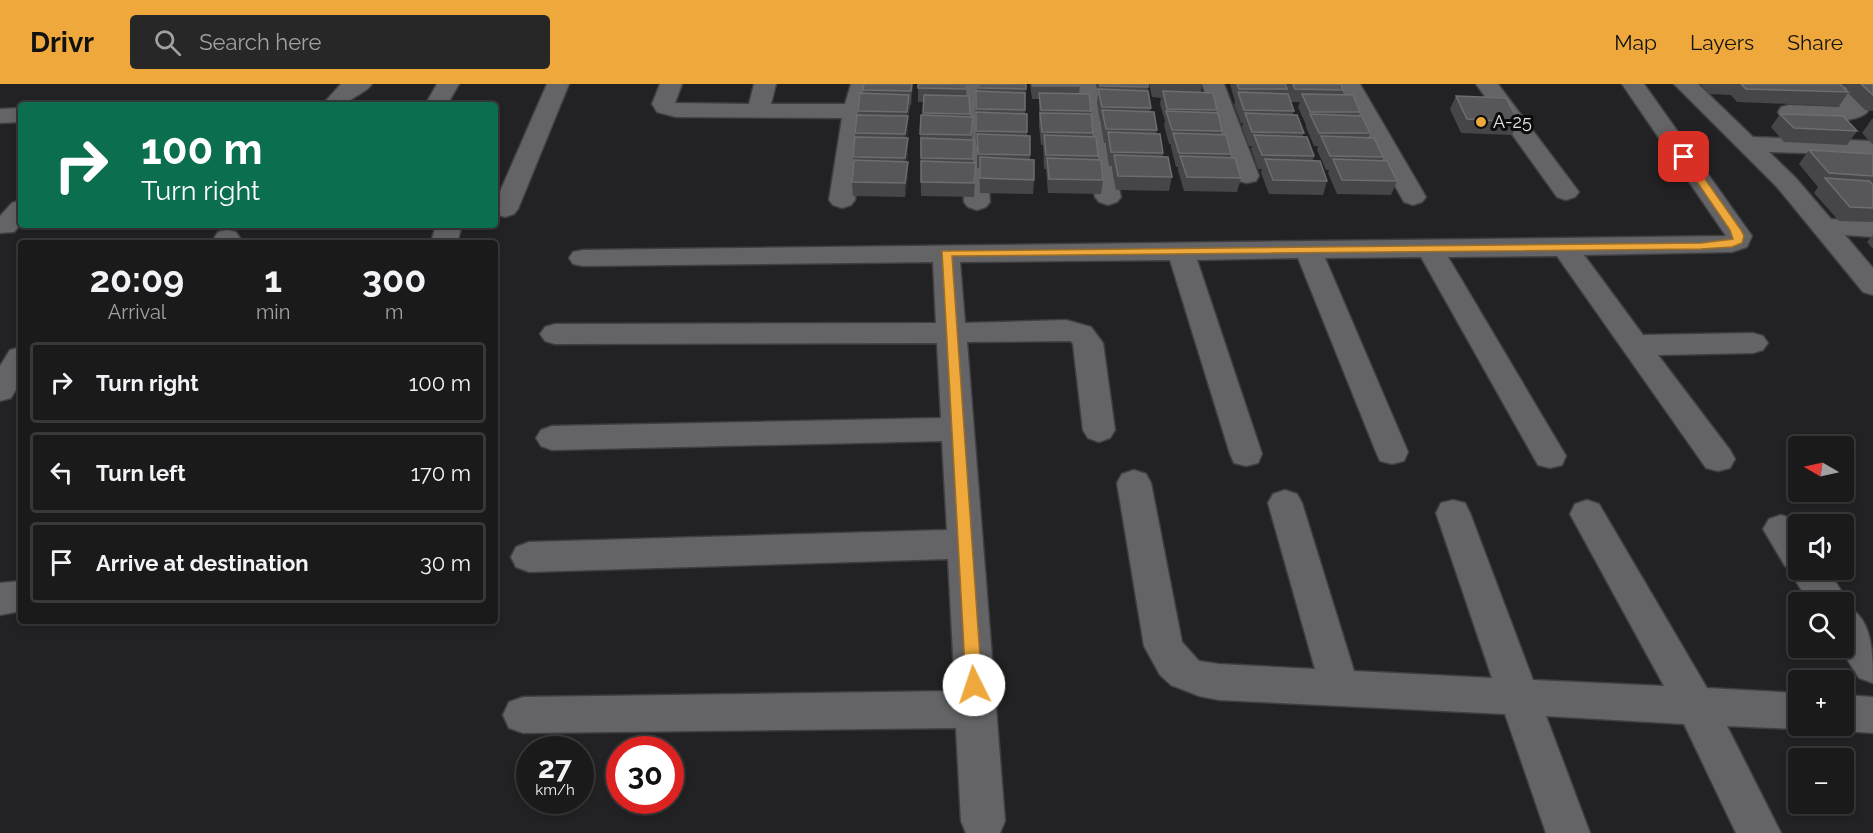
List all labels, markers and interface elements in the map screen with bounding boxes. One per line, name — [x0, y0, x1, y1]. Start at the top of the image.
search box — [130, 15, 550, 69]
text: Drivr — [30, 26, 94, 59]
icon: search — [151, 26, 184, 59]
text: Search here — [199, 29, 321, 55]
text: Map — [1614, 30, 1657, 55]
text: Layers — [1690, 30, 1754, 55]
text: Share — [1787, 30, 1843, 55]
place label: A-25 — [1493, 111, 1532, 132]
marker: A-25 — [1474, 115, 1488, 129]
text: 100 m — [141, 125, 263, 174]
icon: right — [42, 126, 120, 204]
pin — [1658, 131, 1709, 182]
icon: arrive — [1667, 140, 1700, 173]
text: Turn right — [141, 175, 260, 206]
text: 20:09 — [90, 258, 184, 300]
text: 1 — [264, 258, 282, 300]
text: 300 — [362, 258, 426, 300]
text: Arrival — [108, 300, 166, 324]
text: min — [256, 300, 290, 324]
text: m — [385, 300, 403, 324]
icon: right — [45, 366, 78, 399]
text: Turn right — [96, 370, 199, 396]
text: 100 m — [409, 370, 471, 396]
north arrow — [1788, 436, 1854, 502]
map controls — [1788, 436, 1854, 814]
icon: left — [45, 456, 78, 489]
text: Turn left — [96, 460, 186, 486]
text: 170 m — [411, 460, 471, 486]
button: sound — [1788, 514, 1854, 580]
icon: arrive — [45, 546, 78, 579]
text: Arrive at destination — [96, 550, 309, 576]
text: 30 m — [420, 550, 471, 576]
button: search — [1788, 592, 1854, 658]
position arrow — [942, 653, 1006, 717]
button: + — [1788, 670, 1854, 736]
speed limit sign: 30 — [606, 736, 684, 814]
button: − — [1788, 748, 1854, 814]
text: 27 — [538, 750, 572, 785]
text: km/h — [535, 781, 575, 799]

